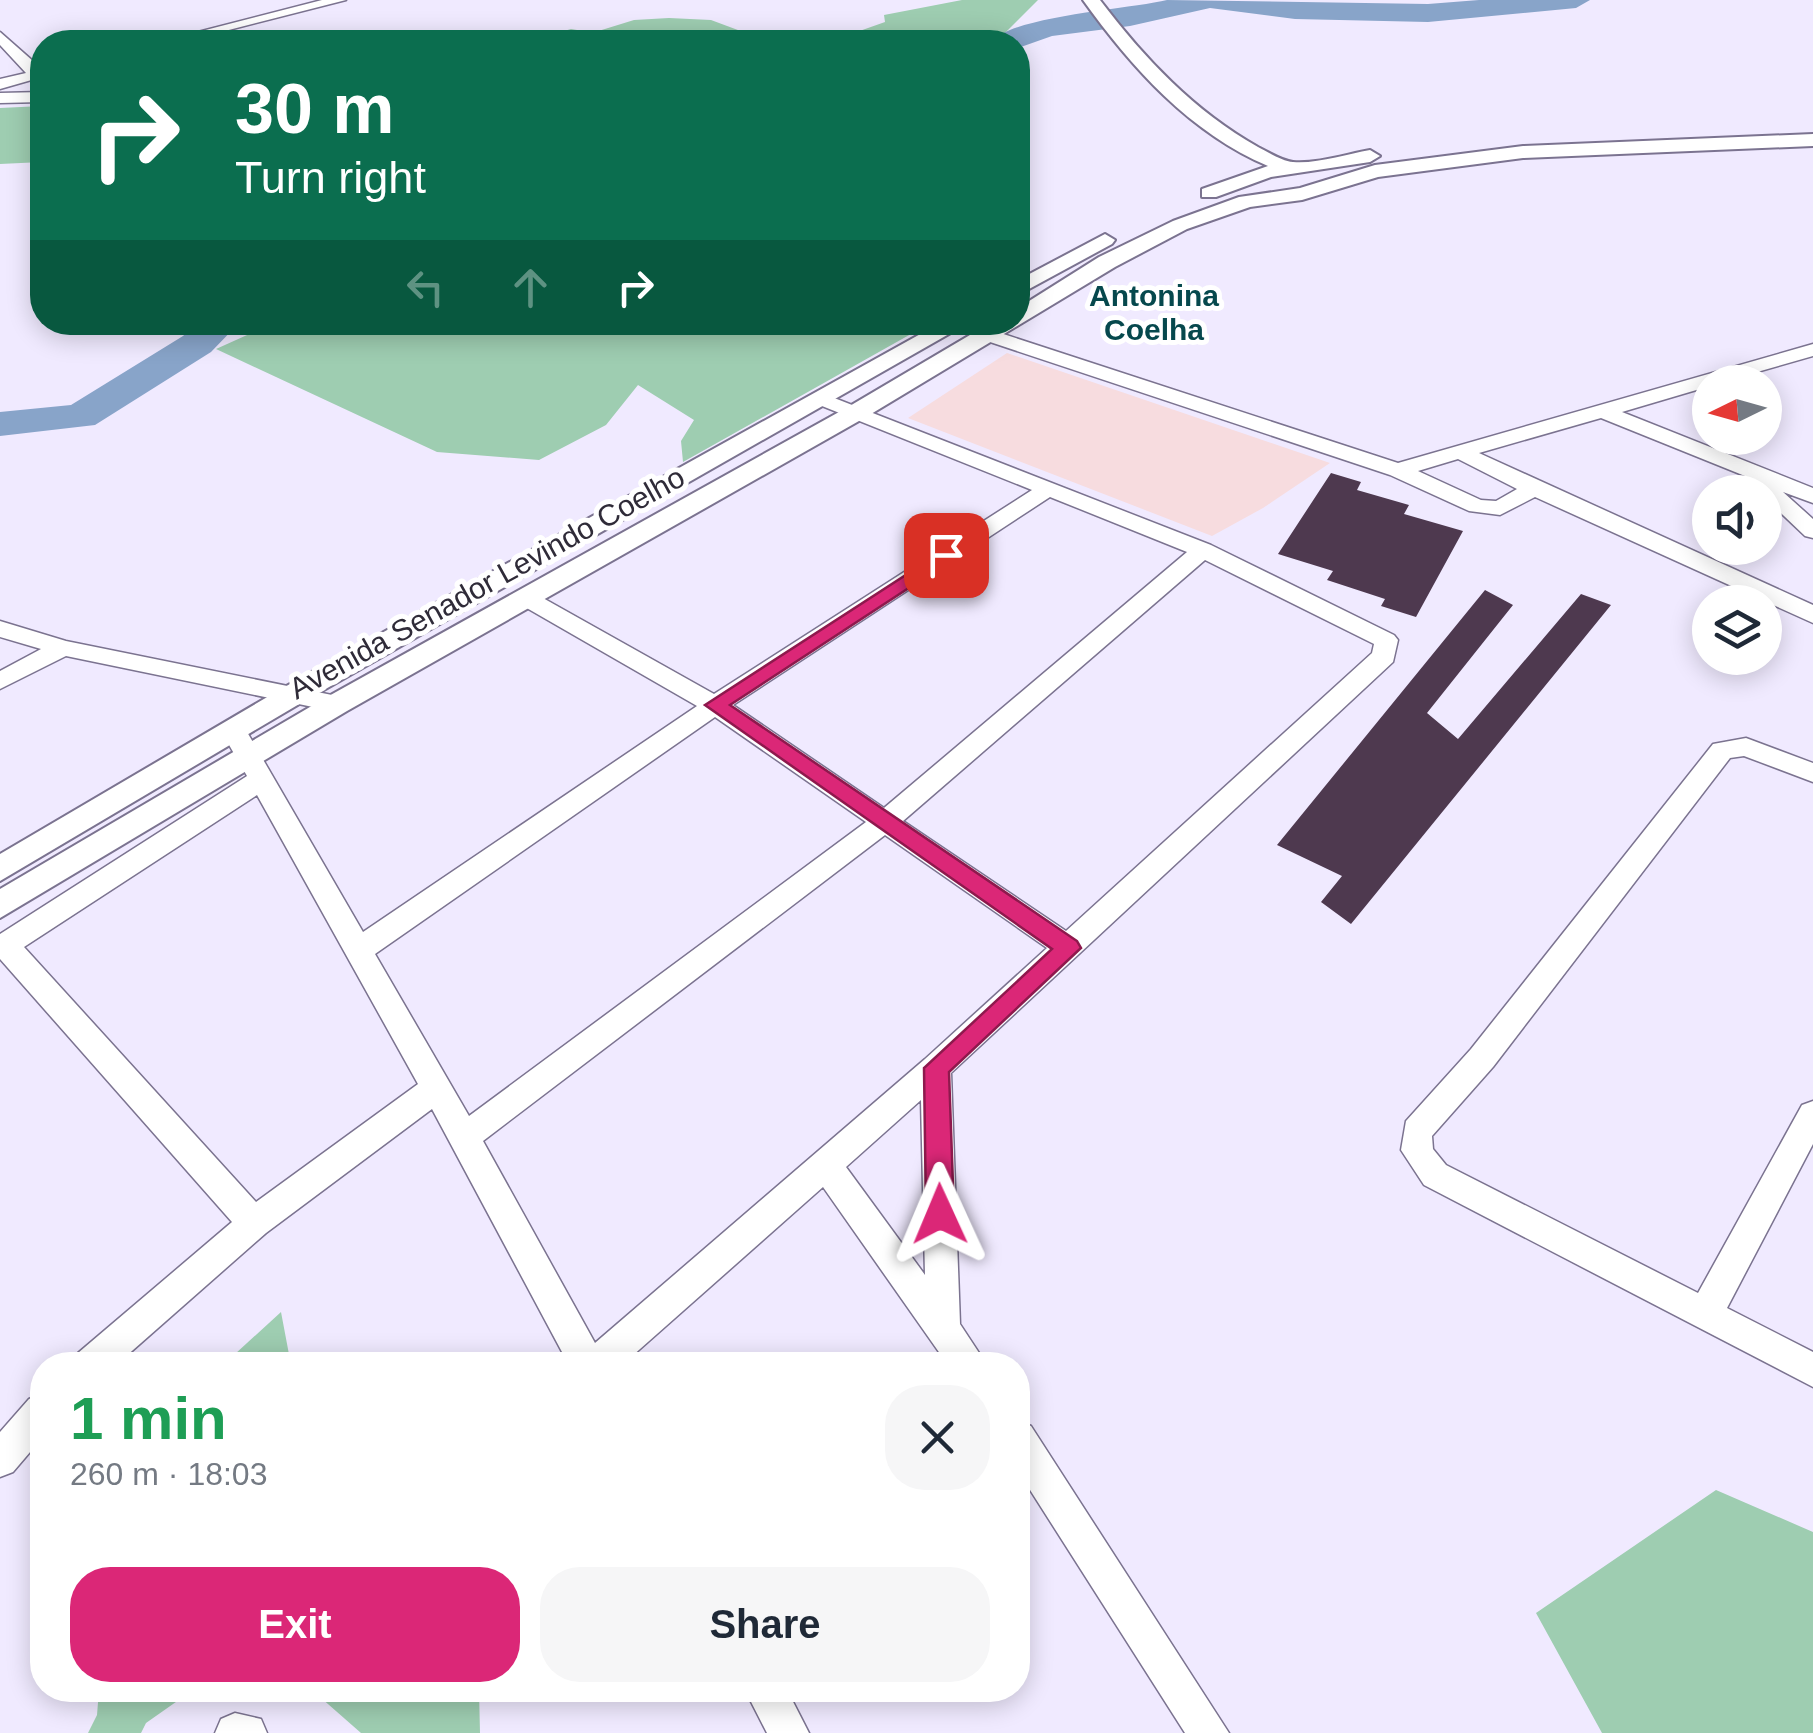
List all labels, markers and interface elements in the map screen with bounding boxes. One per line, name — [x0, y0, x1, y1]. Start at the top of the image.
icon: right — [70, 70, 200, 200]
text: 30 m — [235, 70, 395, 148]
text: Turn right — [235, 152, 426, 203]
icon: left — [398, 260, 453, 315]
icon: ahead — [503, 260, 558, 315]
icon: right — [608, 260, 663, 315]
district label: Antonina Coelha — [1089, 279, 1219, 346]
north arrow — [1692, 365, 1782, 455]
map controls — [1692, 365, 1782, 675]
street label: Avenida Senador Levindo Coelho — [284, 460, 690, 705]
button: sound — [1692, 475, 1782, 565]
pin — [904, 513, 989, 598]
icon: arrive — [919, 528, 974, 583]
button: layers — [1692, 585, 1782, 675]
position arrow — [888, 1162, 992, 1266]
text: 1 min — [70, 1385, 227, 1452]
button: close — [885, 1385, 990, 1490]
text: 260 m · 18:03 — [70, 1456, 267, 1492]
button: Exit — [70, 1567, 520, 1682]
button: Share — [540, 1567, 990, 1682]

